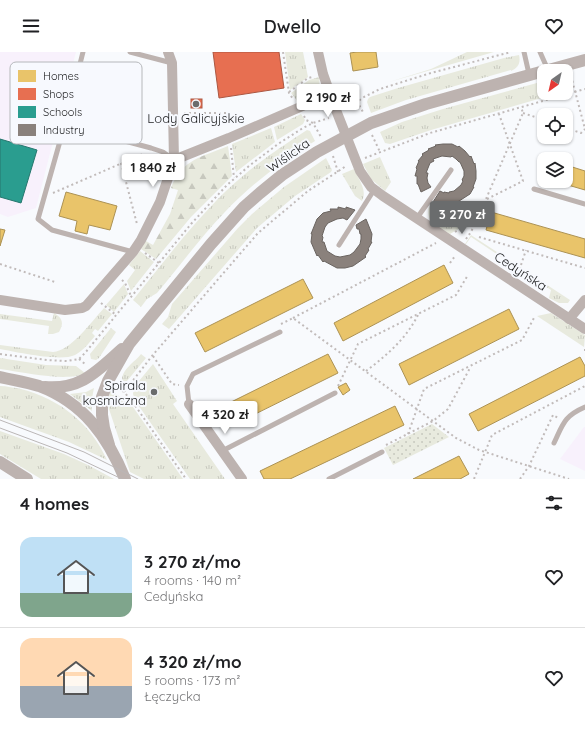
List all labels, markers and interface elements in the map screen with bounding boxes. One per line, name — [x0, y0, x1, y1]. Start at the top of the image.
icon: menu — [20, 15, 42, 37]
text: Dwello — [264, 15, 321, 38]
icon: heart — [543, 15, 565, 37]
legend — [10, 62, 142, 144]
north arrow — [537, 64, 573, 100]
map controls — [537, 64, 573, 188]
text: Homes — [43, 69, 79, 83]
pin: 2 190 zł — [287, 84, 369, 118]
text: Shops — [43, 87, 74, 101]
text: 2 190 zł — [306, 89, 350, 105]
marker: Lody Galicyjskie — [191, 99, 201, 109]
text: Schools — [43, 105, 82, 119]
button: locate — [537, 108, 573, 144]
place label: Lody Galicyjskie — [147, 110, 245, 126]
text: Industry — [43, 123, 85, 137]
street label: Wiślicka — [263, 134, 313, 176]
button: layers — [537, 152, 573, 188]
pin: 1 840 zł — [112, 154, 194, 188]
text: 1 840 zł — [131, 159, 175, 175]
pin: 3 270 zł — [421, 201, 503, 235]
text: 3 270 zł — [439, 206, 485, 222]
street label: Cedyńska — [492, 248, 550, 294]
place label: Spirala kosmiczna — [82, 377, 146, 408]
marker: Spirala kosmiczna — [149, 387, 159, 397]
pin: 4 320 zł — [184, 401, 266, 435]
text: 4 320 zł — [201, 406, 249, 422]
icon: filters — [543, 492, 565, 514]
text: 4 homes — [20, 493, 89, 514]
text: 3 270 zł/mo — [144, 551, 241, 572]
icon: home — [52, 553, 100, 601]
icon: heart — [543, 566, 565, 588]
text: 4 rooms · 140 m² — [144, 572, 241, 588]
text: Cedyńska — [144, 588, 204, 604]
text: 4 320 zł/mo — [144, 651, 242, 672]
icon: home — [52, 654, 100, 702]
icon: heart — [543, 667, 565, 689]
text: 5 rooms · 173 m² — [144, 672, 240, 688]
text: Łęczycka — [144, 688, 201, 704]

